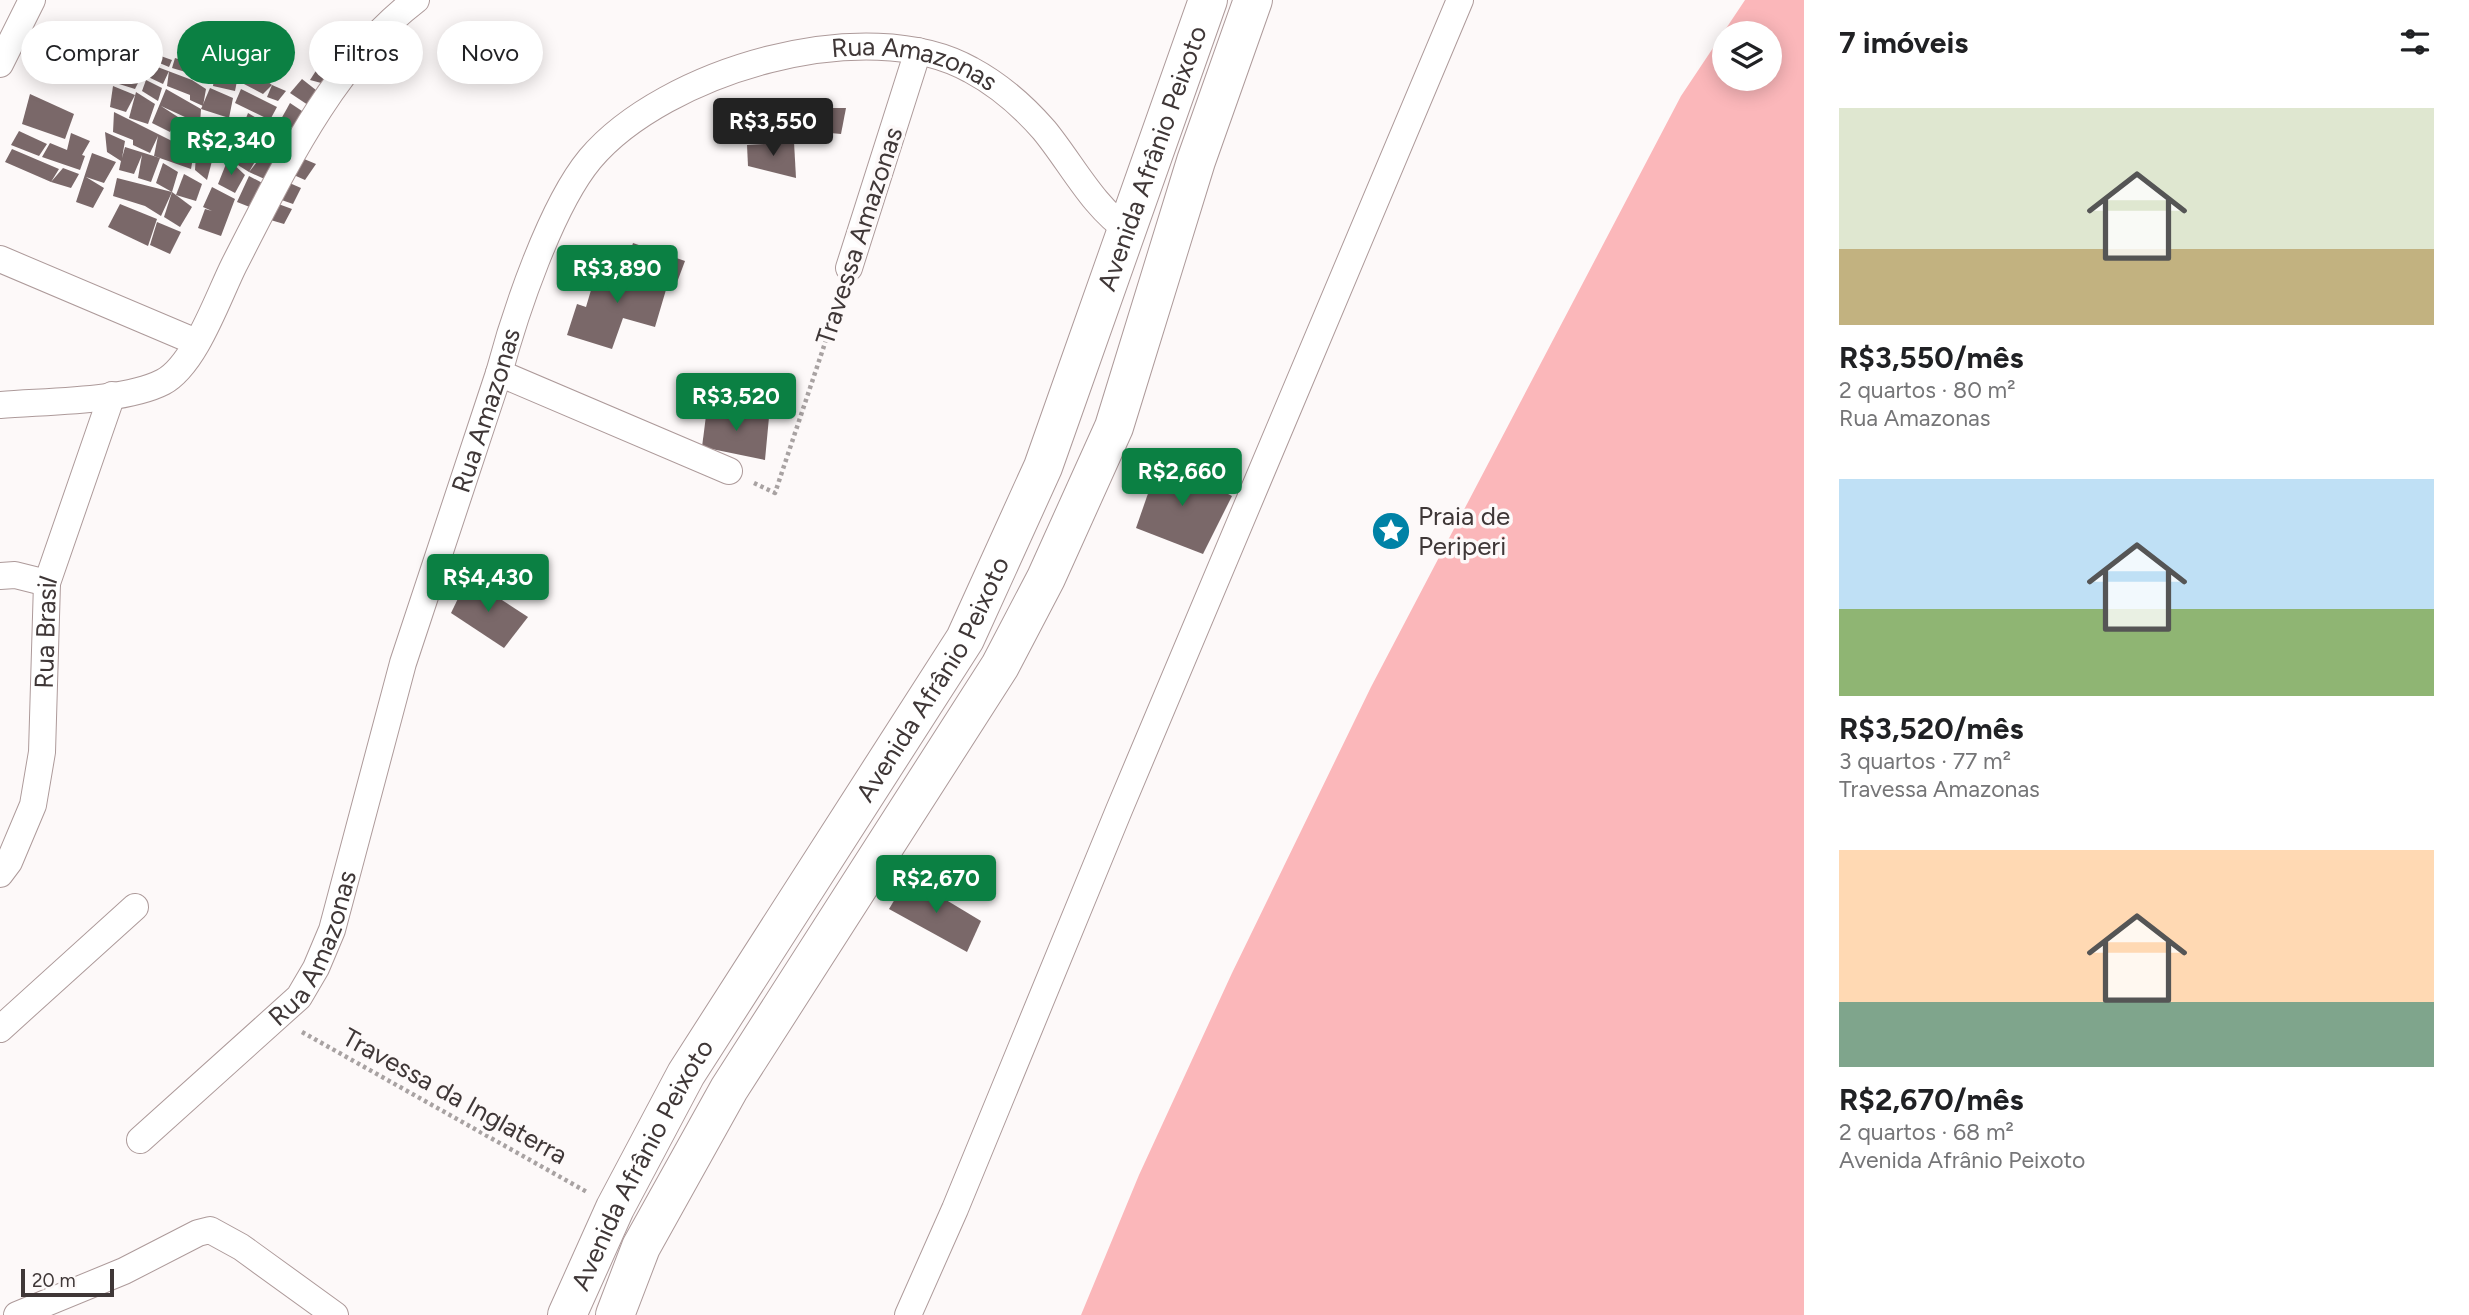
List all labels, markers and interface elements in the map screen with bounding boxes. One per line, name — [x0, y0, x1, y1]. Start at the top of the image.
chip: Comprar — [21, 21, 163, 84]
chip: Alugar — [177, 21, 295, 84]
chip: Filtros — [309, 21, 423, 84]
chip: Novo — [437, 21, 543, 84]
street label: Avenida Afrânio Peixoto — [1091, 21, 1214, 295]
map controls — [1712, 21, 1782, 91]
button: layers — [1712, 21, 1782, 91]
icon: filters — [2396, 23, 2434, 61]
text: 7 imóveis — [1839, 24, 1968, 61]
street label: Rua Amazonas — [830, 30, 1004, 98]
pin: R$3,550 — [708, 99, 838, 158]
text: R$3,550 — [729, 107, 817, 135]
pin: R$2,340 — [166, 118, 296, 177]
street label: Travessa Amazonas — [809, 123, 909, 349]
text: R$2,340 — [186, 126, 276, 154]
icon: home — [2074, 153, 2200, 279]
pin: R$3,890 — [552, 246, 682, 305]
text: R$3,890 — [573, 254, 661, 282]
street label: Rua Amazonas — [444, 324, 527, 497]
text: R$3,550/mês — [1839, 339, 2023, 376]
pin: R$3,520 — [671, 374, 801, 433]
text: 2 quartos · 80 m² — [1839, 376, 2016, 404]
text: R$3,520 — [692, 382, 780, 410]
text: Rua Amazonas — [1839, 404, 1990, 432]
pin: R$2,660 — [1117, 448, 1247, 508]
text: R$2,660 — [1138, 457, 1226, 485]
place label: Praia de Periperi — [1418, 500, 1510, 562]
place icon: Praia de Periperi — [1370, 510, 1412, 552]
icon: home — [2074, 524, 2200, 650]
street label: Avenida Afrânio Peixoto — [849, 552, 1016, 808]
pin: R$4,430 — [423, 554, 553, 614]
text: R$4,430 — [443, 563, 533, 591]
street label: Rua Brasil — [28, 572, 64, 689]
text: R$3,520/mês — [1839, 710, 2023, 747]
text: 3 quartos · 77 m² — [1839, 747, 2011, 775]
text: Travessa Amazonas — [1839, 775, 2040, 803]
pin: R$2,670 — [871, 856, 1001, 915]
text: R$2,670 — [892, 864, 980, 892]
street label: Rua Amazonas — [262, 867, 363, 1033]
icon: home — [2074, 895, 2200, 1021]
street label: Travessa da Inglaterra — [337, 1021, 573, 1171]
street label: Avenida Afrânio Peixoto — [564, 1033, 720, 1295]
text: R$2,670/mês — [1839, 1081, 2023, 1118]
text: 2 quartos · 68 m² — [1839, 1118, 2014, 1146]
text: Avenida Afrânio Peixoto — [1839, 1146, 2085, 1174]
scale bar — [21, 1266, 114, 1298]
text: 20 m — [32, 1269, 76, 1292]

